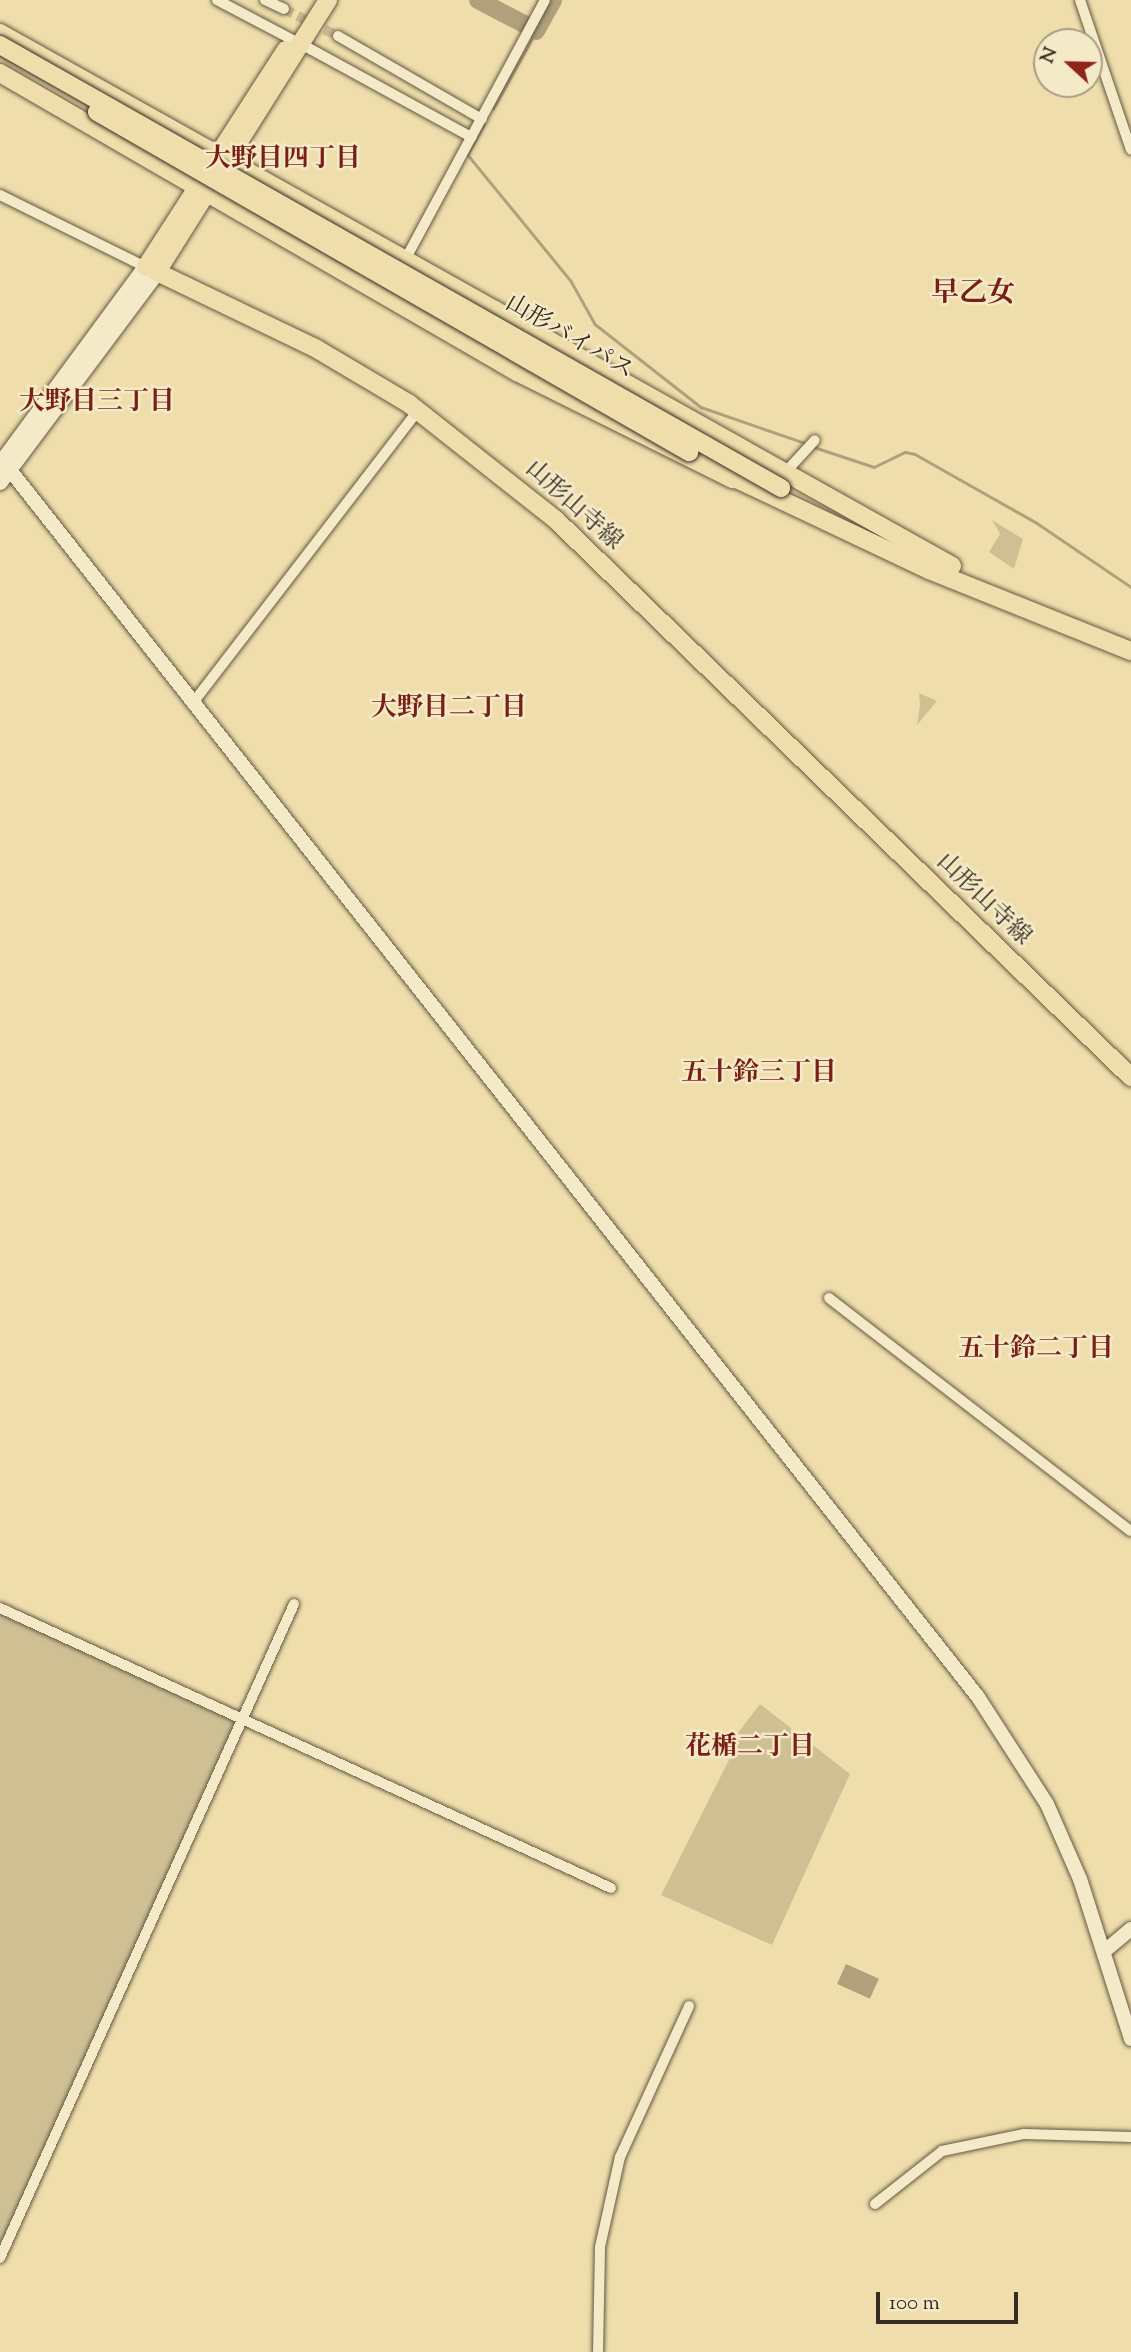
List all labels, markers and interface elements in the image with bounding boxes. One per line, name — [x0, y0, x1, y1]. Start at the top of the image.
north arrow — [1033, 28, 1103, 98]
text: N — [1035, 44, 1065, 68]
district label: 大野目四丁目 — [205, 144, 361, 176]
district label: 早乙女 — [931, 277, 1015, 311]
street label: 山形バイパス — [499, 290, 639, 386]
district label: 大野目三丁目 — [19, 387, 175, 419]
street label: 山形山寺線 — [519, 455, 627, 557]
district label: 大野目二丁目 — [371, 693, 527, 725]
street label: 山形山寺線 — [930, 848, 1036, 952]
district label: 五十鈴三丁目 — [681, 1058, 837, 1090]
district label: 五十鈴二丁目 — [958, 1334, 1114, 1366]
district label: 花楯二丁目 — [685, 1732, 815, 1764]
scale bar — [879, 2278, 1021, 2322]
text: 100 m — [889, 2289, 940, 2319]

